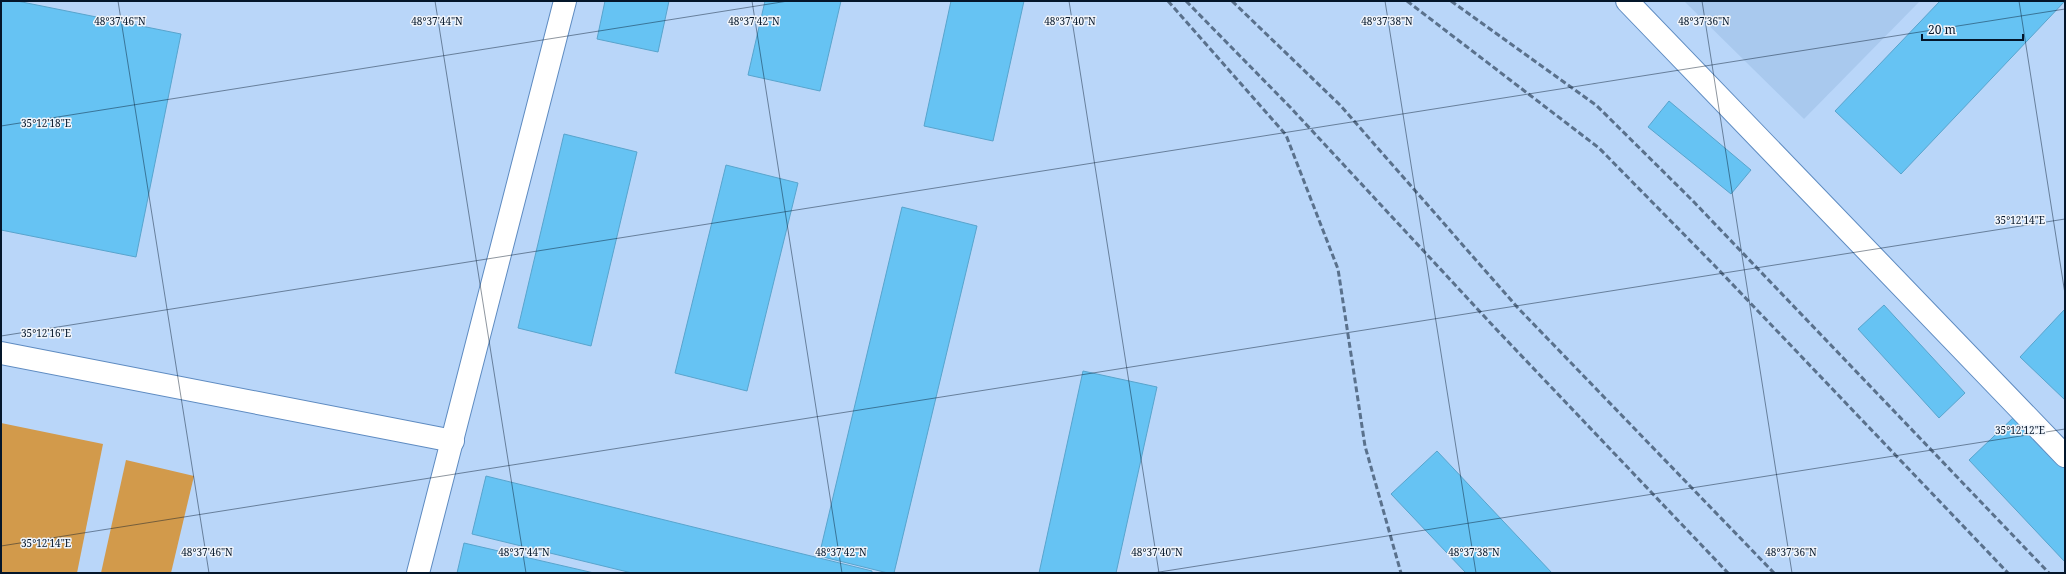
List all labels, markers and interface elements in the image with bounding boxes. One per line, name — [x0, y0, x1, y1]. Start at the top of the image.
text: 48°37'46"N — [94, 14, 146, 28]
text: 48°37'44"N — [411, 14, 463, 28]
text: 48°37'42"N — [728, 14, 780, 28]
text: 48°37'40"N — [1044, 14, 1096, 28]
text: 48°37'38"N — [1361, 14, 1413, 28]
text: 48°37'36"N — [1678, 14, 1730, 28]
scale bar — [1922, 16, 2023, 42]
text: 20 m — [1928, 21, 1956, 38]
text: 35°12'18"E — [21, 116, 71, 130]
text: 35°12'14"E — [1995, 213, 2045, 227]
text: 35°12'16"E — [21, 326, 71, 340]
text: 35°12'12"E — [1995, 423, 2045, 437]
text: 35°12'14"E — [21, 536, 71, 550]
text: 48°37'46"N — [181, 545, 233, 559]
text: 48°37'44"N — [498, 545, 550, 559]
text: 48°37'42"N — [815, 545, 867, 559]
text: 48°37'40"N — [1131, 545, 1183, 559]
text: 48°37'38"N — [1448, 545, 1500, 559]
text: 48°37'36"N — [1765, 545, 1817, 559]

